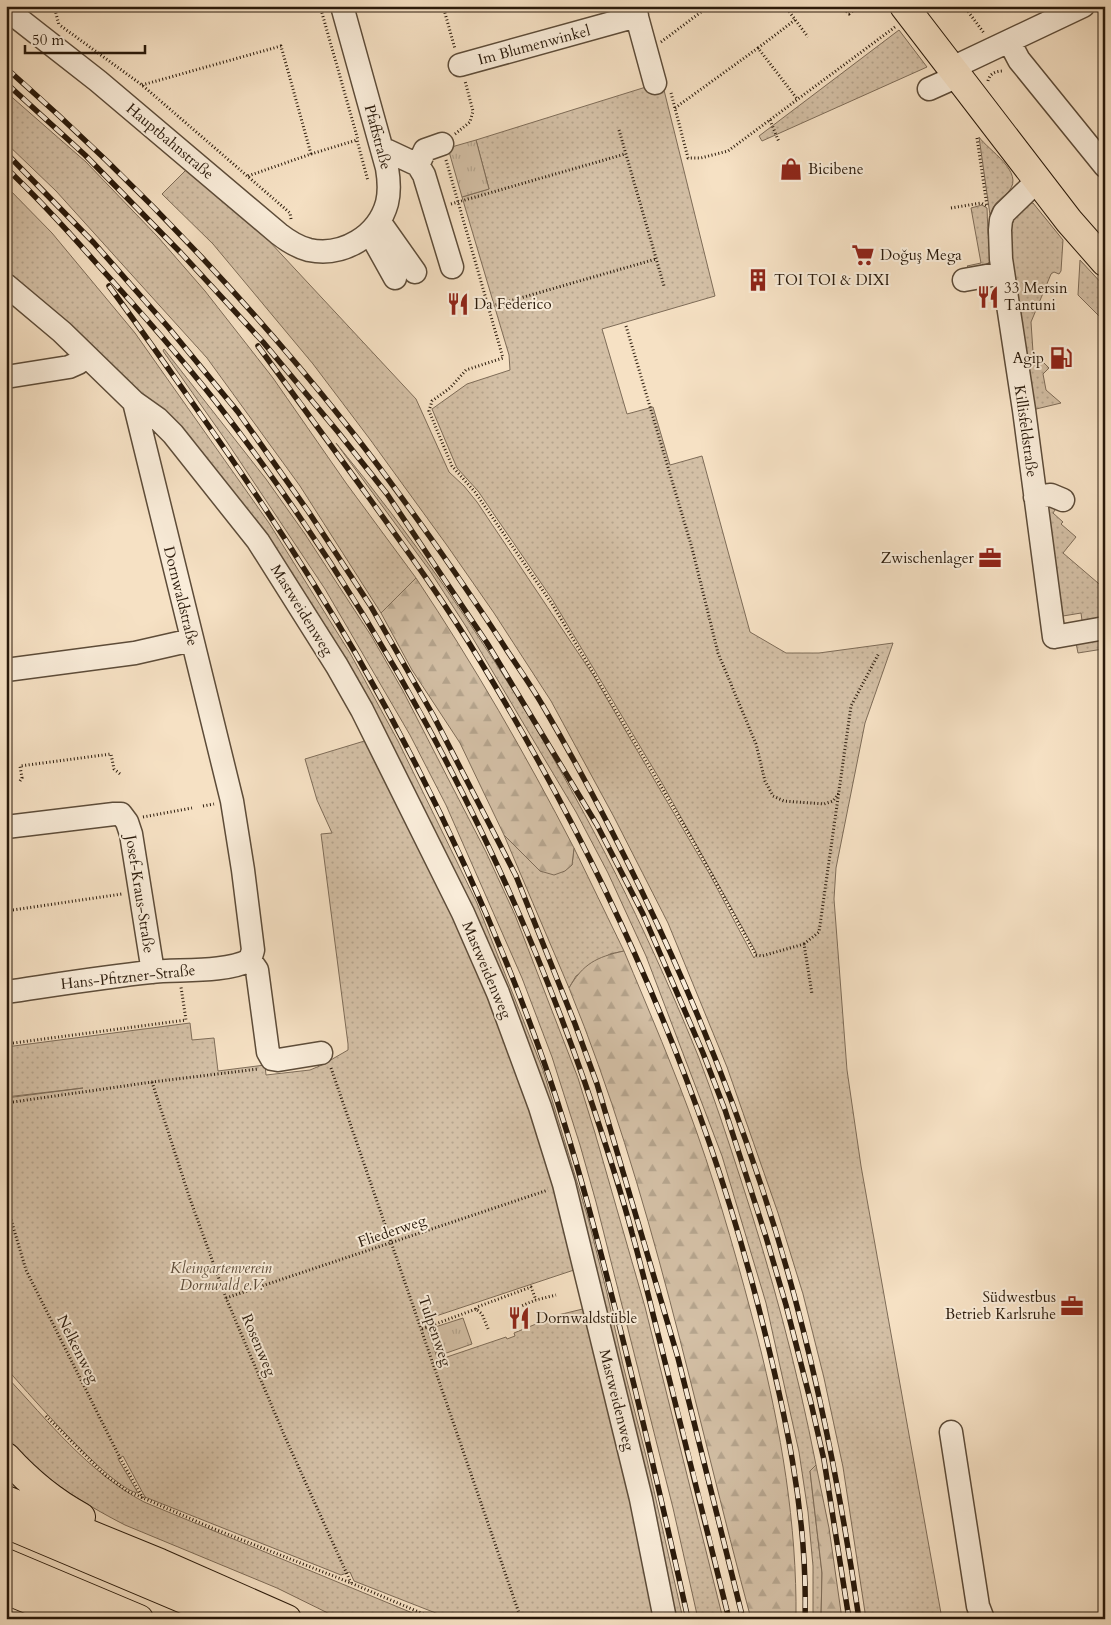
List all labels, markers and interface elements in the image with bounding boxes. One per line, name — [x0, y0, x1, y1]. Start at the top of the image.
street label: Im Blumenwinkel — [476, 20, 593, 70]
scale bar — [25, 22, 145, 54]
text: 50 m — [32, 30, 64, 50]
street label: Hauptbahnstraße — [122, 98, 218, 184]
street label: Pfaffstraße — [360, 102, 396, 172]
shop icon: Bicibene — [778, 156, 804, 182]
place label: Bicibene — [808, 159, 864, 179]
supermarket icon: Doğuş Mega — [850, 242, 876, 268]
place label: Doğuş Mega — [880, 245, 962, 265]
building icon: TOI TOI & DIXI — [745, 267, 771, 293]
place label: TOI TOI & DIXI — [774, 270, 890, 290]
place label: 33 Mersin Tantuni — [1004, 278, 1068, 315]
restaurant icon: 33 Mersin Tantuni — [975, 284, 1001, 310]
restaurant icon: Da Federico — [445, 291, 471, 317]
place label: Da Federico — [474, 294, 552, 314]
fuel station icon: Agip — [1048, 345, 1074, 371]
place label: Agip — [1013, 348, 1044, 368]
street label: Killisfeldstraße — [1010, 384, 1042, 479]
street label: Dornwaldstraße — [159, 544, 203, 648]
office icon: Zwischenlager — [977, 545, 1003, 571]
place label: Zwischenlager — [881, 548, 975, 568]
street label: Mastweidenweg — [266, 561, 338, 660]
street label: Josef-Kraus-Straße — [120, 832, 159, 955]
street label: Mastweidenweg — [457, 918, 517, 1022]
street label: Hans-Pfitzner-Straße — [60, 960, 197, 994]
street label: Fliederweg — [355, 1210, 429, 1252]
park label: Kleingartenverein Dornwald e.V. — [170, 1258, 273, 1295]
place label: Südwestbus Betrieb Karlsruhe — [945, 1287, 1056, 1324]
street label: Tulpenweg — [414, 1293, 457, 1370]
office icon: Südwestbus Betrieb Karlsruhe — [1059, 1293, 1085, 1319]
restaurant icon: Dornwaldstüble — [506, 1305, 532, 1331]
place label: Dornwaldstüble — [536, 1308, 637, 1328]
street label: Nelkenweg — [52, 1311, 104, 1387]
street label: Rosenweg — [237, 1311, 281, 1380]
street label: Mastweidenweg — [595, 1347, 639, 1453]

